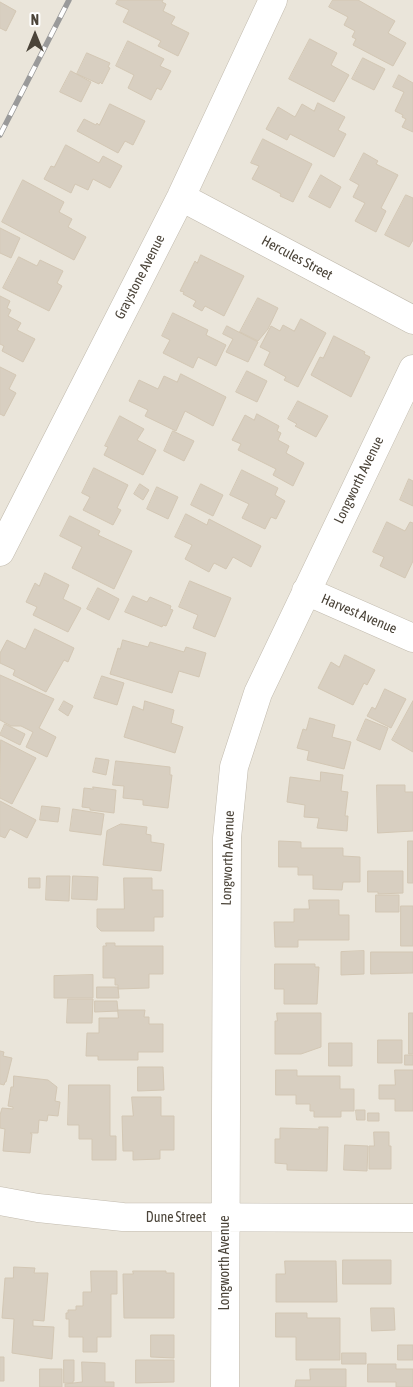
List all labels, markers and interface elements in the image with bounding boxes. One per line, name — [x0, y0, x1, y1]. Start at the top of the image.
north arrow — [10, 10, 60, 60]
text: N — [31, 12, 39, 28]
street label: Graystone Avenue — [111, 232, 169, 322]
street label: Hercules Street — [259, 232, 335, 284]
street label: Longworth Avenue — [331, 434, 387, 526]
street label: Harvest Avenue — [319, 591, 399, 637]
street label: Longworth Avenue — [218, 810, 238, 906]
street label: Dune Street — [146, 1210, 206, 1226]
street label: Longworth Avenue — [217, 1215, 233, 1311]

